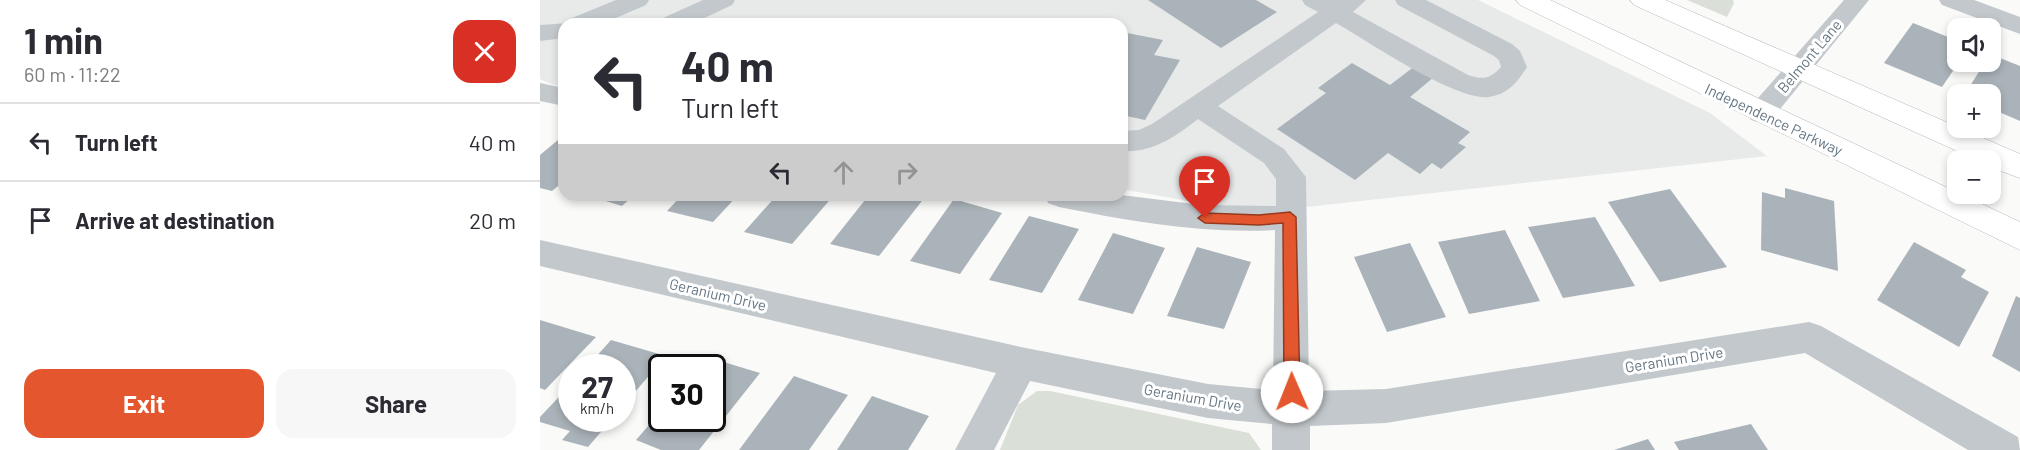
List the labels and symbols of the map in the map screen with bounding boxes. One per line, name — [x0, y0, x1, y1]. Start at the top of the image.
street label: Belmont Lane — [1773, 16, 1845, 96]
street label: Independence Parkway — [1702, 79, 1846, 159]
pin — [1179, 156, 1230, 218]
street label: Geranium Drive — [668, 274, 768, 314]
street label: Geranium Drive — [1624, 342, 1724, 376]
speed limit sign: 30 — [648, 354, 726, 432]
position arrow — [1260, 360, 1324, 424]
street label: Geranium Drive — [1143, 380, 1243, 414]

